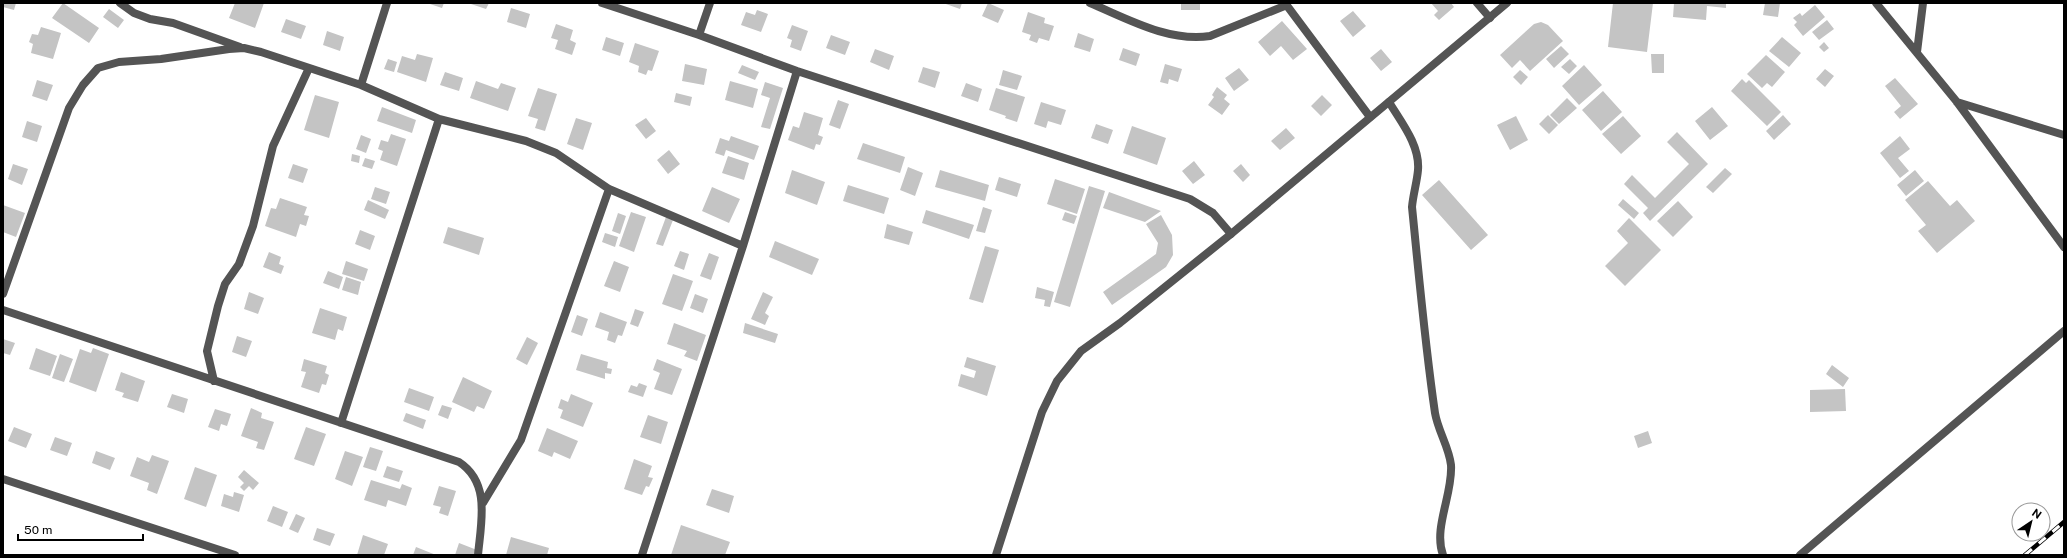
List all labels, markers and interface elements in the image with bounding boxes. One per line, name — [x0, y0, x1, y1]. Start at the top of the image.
north arrow — [2011, 502, 2051, 542]
text: N — [2030, 506, 2044, 521]
scale bar — [18, 516, 143, 542]
text: 50 m — [24, 523, 52, 537]

